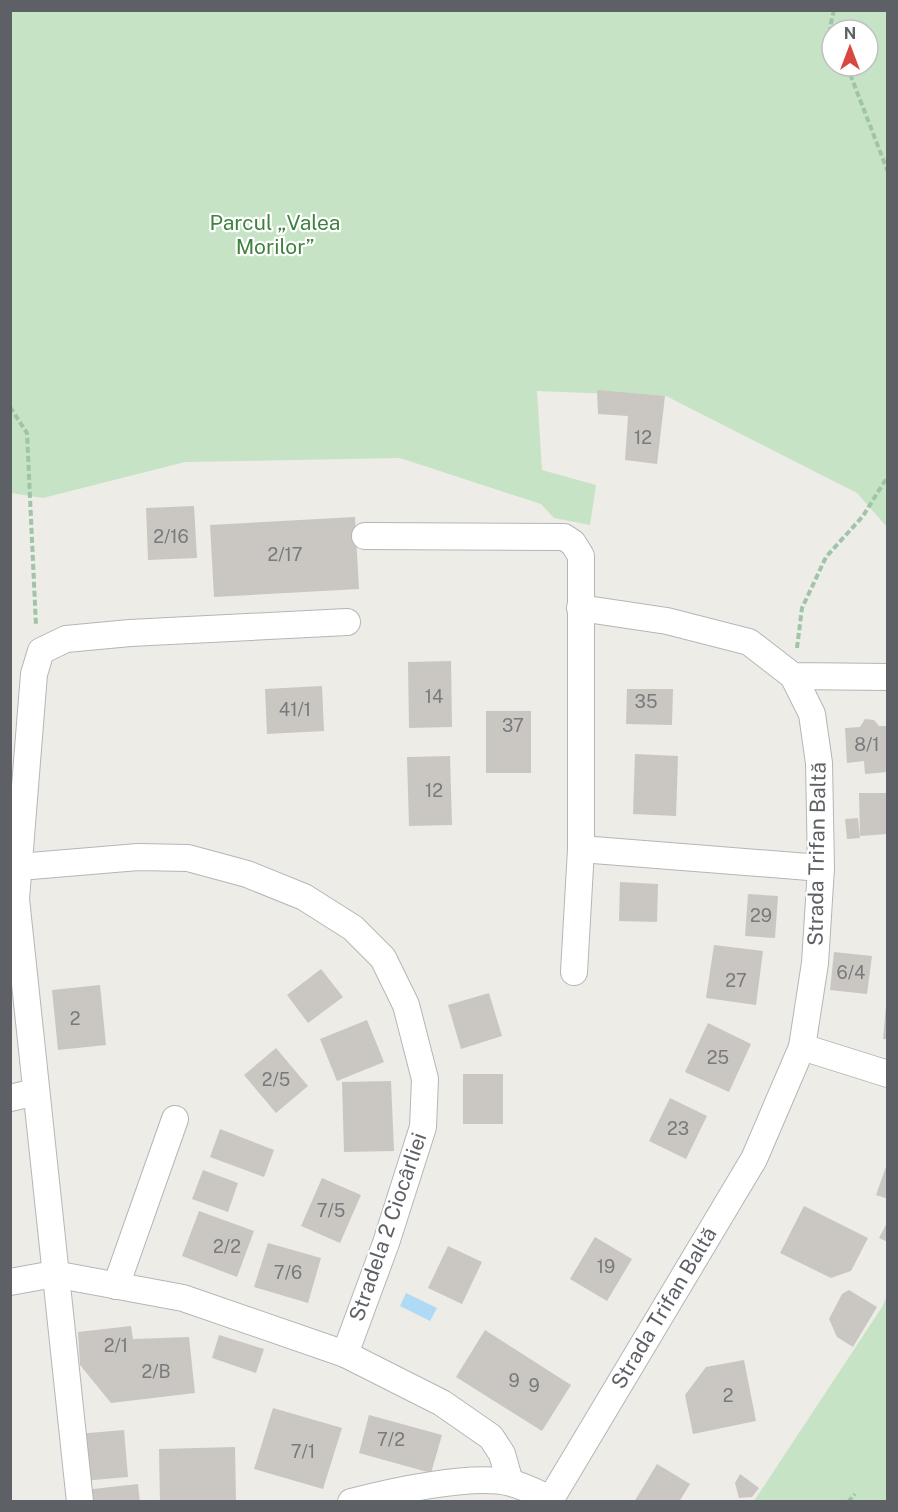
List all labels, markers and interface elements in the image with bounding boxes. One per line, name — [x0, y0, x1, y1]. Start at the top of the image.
north arrow — [820, 18, 880, 78]
text: N — [844, 24, 856, 43]
park label: Parcul „Valea Morilor” — [210, 210, 340, 259]
house number: 12 — [634, 427, 652, 448]
house number: 2/16 — [153, 526, 189, 547]
house number: 2/17 — [267, 544, 303, 565]
house number: 14 — [425, 686, 443, 707]
house number: 35 — [635, 691, 657, 712]
house number: 41/1 — [279, 699, 311, 720]
house number: 37 — [502, 715, 524, 736]
house number: 8/1 — [854, 734, 880, 755]
street label: Strada Trifan Baltă — [802, 762, 831, 946]
house number: 12 — [425, 780, 443, 801]
house number: 29 — [750, 905, 772, 926]
house number: 6/4 — [837, 962, 865, 983]
house number: 27 — [725, 970, 747, 991]
house number: 2 — [70, 1008, 80, 1029]
house number: 25 — [707, 1047, 729, 1068]
house number: 2/5 — [262, 1069, 290, 1090]
house number: 23 — [667, 1118, 689, 1139]
street label: Stradela 2 Ciocârliei — [344, 1129, 431, 1324]
house number: 7/5 — [317, 1200, 345, 1221]
street label: Strada Trifan Baltă — [606, 1222, 722, 1393]
house number: 2/2 — [213, 1236, 241, 1257]
house number: 19 — [597, 1256, 615, 1277]
house number: 7/6 — [274, 1262, 302, 1283]
house number: 2/1 — [104, 1335, 128, 1356]
house number: 2/B — [141, 1361, 171, 1382]
house number: 9 — [508, 1370, 520, 1391]
house number: 9 — [528, 1375, 540, 1396]
house number: 2 — [723, 1385, 733, 1406]
house number: 7/2 — [377, 1429, 405, 1450]
house number: 7/1 — [291, 1441, 315, 1462]

